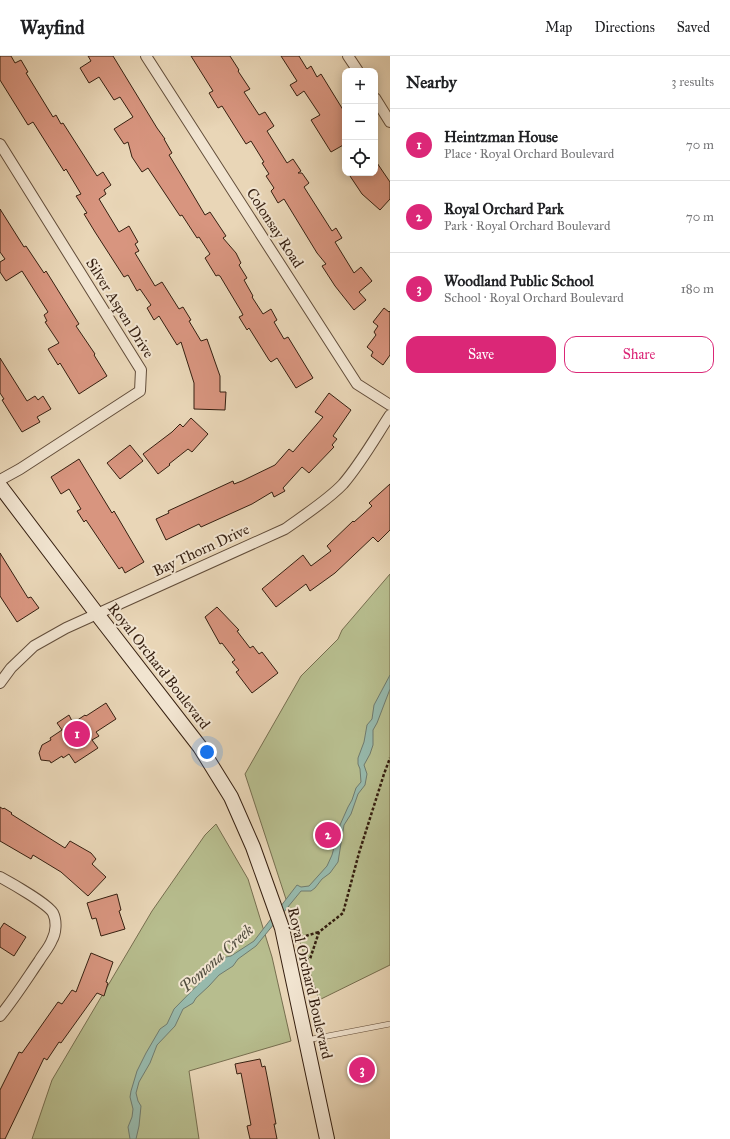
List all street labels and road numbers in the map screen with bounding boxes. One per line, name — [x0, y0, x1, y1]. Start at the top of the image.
street label: Colonsay Road — [243, 185, 308, 272]
street label: Silver Aspen Drive — [82, 255, 158, 361]
street label: Bay Thorn Drive — [150, 520, 252, 580]
street label: Royal Orchard Boulevard — [104, 599, 214, 733]
street label: Royal Orchard Boulevard — [284, 905, 336, 1061]

